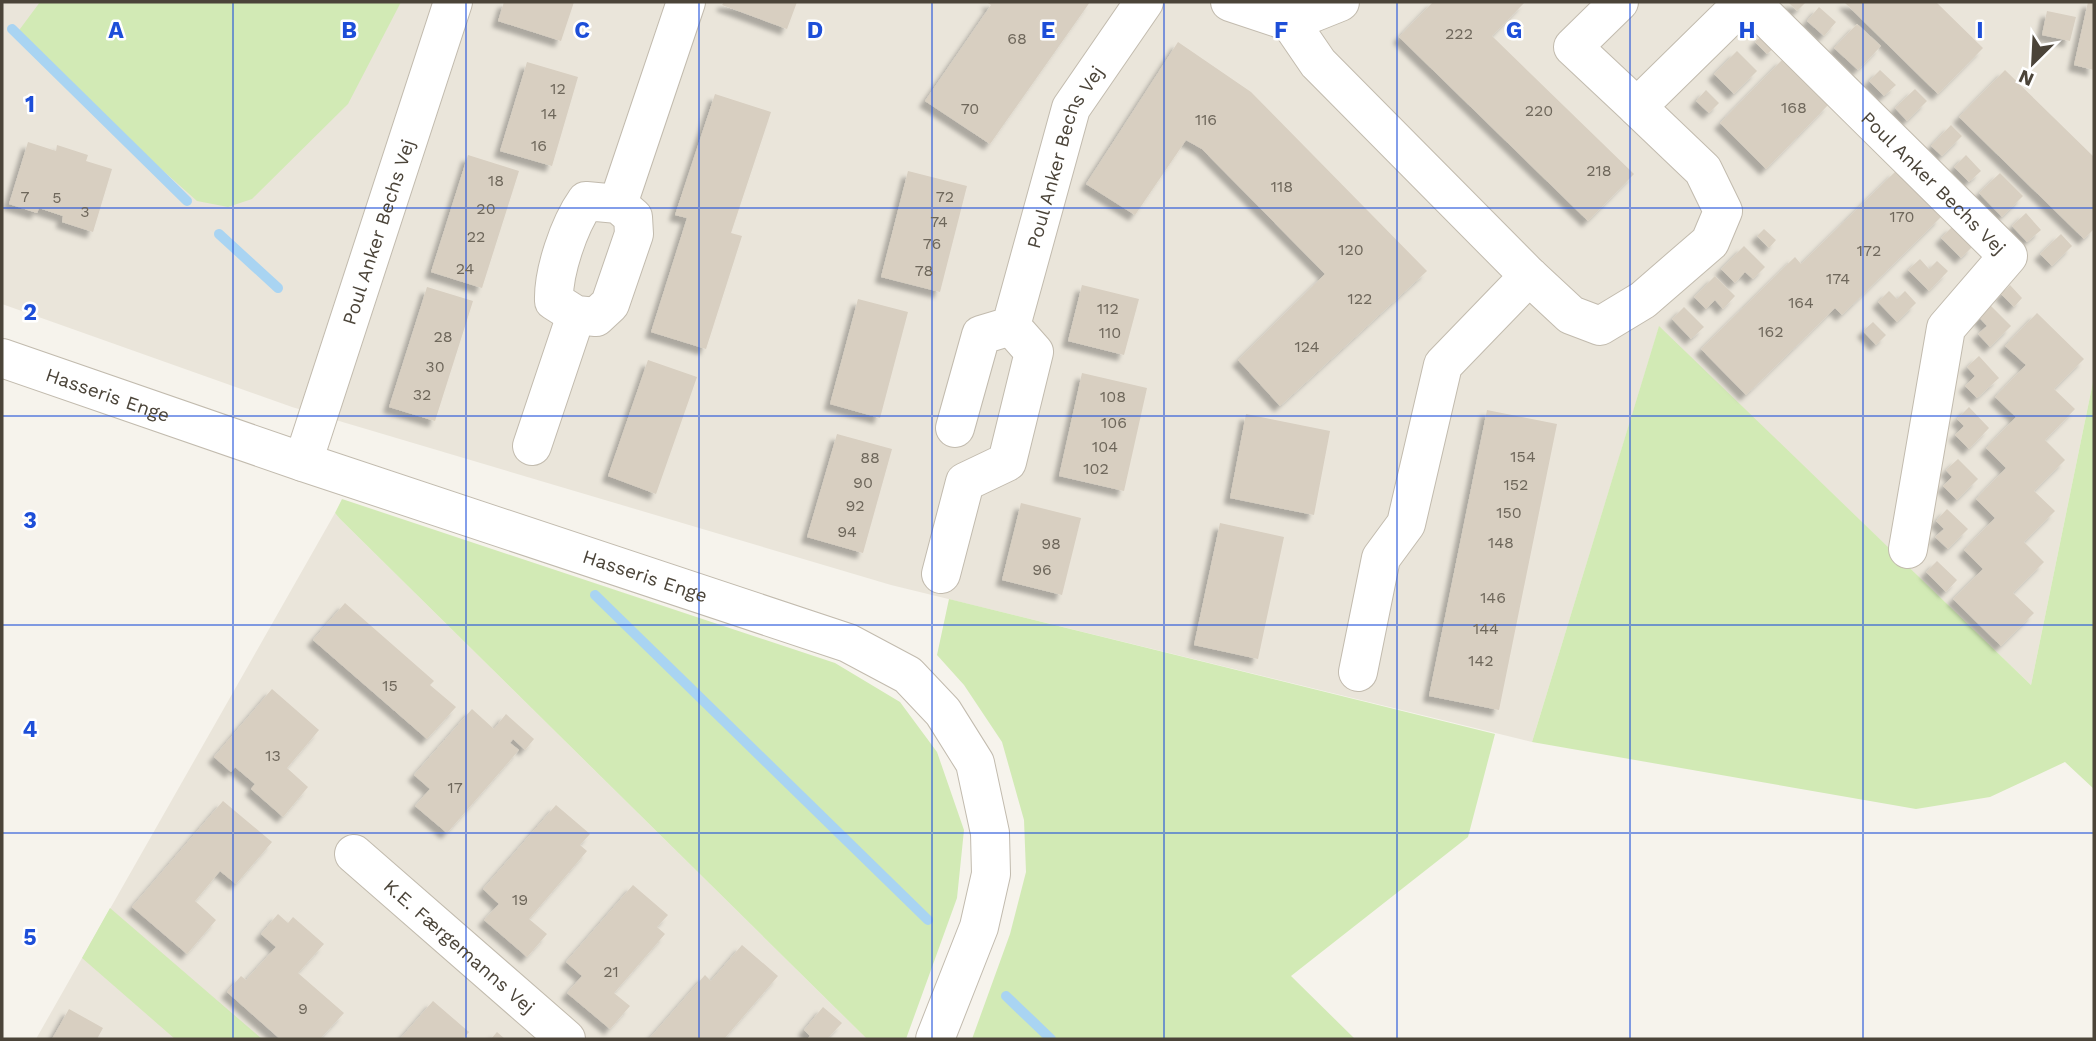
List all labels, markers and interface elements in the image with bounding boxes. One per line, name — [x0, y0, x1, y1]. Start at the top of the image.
text: A — [108, 17, 124, 44]
text: B — [341, 17, 357, 44]
text: C — [574, 17, 590, 44]
text: D — [807, 17, 823, 44]
text: E — [1041, 17, 1055, 44]
text: F — [1274, 17, 1288, 44]
text: G — [1506, 17, 1522, 44]
text: H — [1738, 17, 1756, 44]
text: I — [1976, 17, 1984, 44]
house number: 222 — [1445, 24, 1473, 43]
north arrow — [1998, 28, 2068, 98]
house number: 68 — [1007, 29, 1027, 48]
street label: Poul Anker Bechs Vej — [1021, 61, 1108, 251]
text: N — [2015, 65, 2037, 91]
house number: 12 — [550, 79, 566, 98]
text: 1 — [25, 91, 35, 118]
house number: 168 — [1781, 98, 1807, 117]
house number: 70 — [961, 99, 979, 118]
house number: 220 — [1525, 101, 1553, 120]
house number: 14 — [541, 104, 557, 123]
street label: Poul Anker Bechs Vej — [1857, 106, 2011, 259]
house number: 116 — [1195, 110, 1217, 129]
street label: Poul Anker Bechs Vej — [337, 136, 419, 328]
house number: 16 — [531, 136, 547, 155]
house number: 218 — [1586, 161, 1612, 180]
house number: 18 — [488, 171, 504, 190]
house number: 118 — [1271, 177, 1293, 196]
house number: 7 — [21, 187, 30, 206]
house number: 72 — [936, 187, 954, 206]
house number: 5 — [52, 188, 62, 207]
house number: 20 — [476, 199, 496, 218]
house number: 3 — [80, 202, 90, 221]
house number: 170 — [1890, 207, 1914, 226]
house number: 74 — [930, 212, 948, 231]
house number: 22 — [467, 227, 485, 246]
house number: 76 — [923, 234, 941, 253]
house number: 120 — [1338, 240, 1364, 259]
house number: 172 — [1857, 241, 1881, 260]
house number: 24 — [456, 259, 475, 278]
house number: 78 — [915, 261, 933, 280]
house number: 174 — [1826, 269, 1850, 288]
house number: 122 — [1348, 289, 1372, 308]
house number: 164 — [1788, 293, 1814, 312]
text: 2 — [23, 299, 37, 326]
house number: 112 — [1097, 299, 1119, 318]
house number: 162 — [1758, 322, 1784, 341]
house number: 110 — [1099, 323, 1121, 342]
house number: 28 — [433, 327, 453, 346]
house number: 124 — [1295, 337, 1320, 356]
house number: 30 — [425, 357, 445, 376]
street label: Hasseris Enge — [43, 362, 173, 427]
house number: 32 — [413, 385, 431, 404]
house number: 108 — [1100, 387, 1126, 406]
house number: 106 — [1101, 413, 1127, 432]
house number: 104 — [1092, 437, 1118, 456]
house number: 154 — [1510, 447, 1536, 466]
house number: 88 — [860, 448, 880, 467]
house number: 102 — [1083, 459, 1109, 478]
house number: 90 — [853, 473, 873, 492]
house number: 152 — [1504, 475, 1528, 494]
house number: 92 — [845, 496, 865, 515]
house number: 150 — [1496, 503, 1522, 522]
text: 3 — [23, 507, 37, 534]
house number: 94 — [837, 522, 857, 541]
house number: 148 — [1488, 533, 1514, 552]
house number: 98 — [1041, 534, 1061, 553]
street label: Hasseris Enge — [580, 544, 710, 607]
house number: 96 — [1032, 560, 1052, 579]
house number: 146 — [1480, 588, 1506, 607]
house number: 144 — [1473, 619, 1499, 638]
house number: 142 — [1468, 651, 1494, 670]
house number: 15 — [382, 676, 398, 695]
text: 4 — [23, 716, 38, 743]
house number: 13 — [265, 746, 281, 765]
house number: 17 — [447, 778, 463, 797]
street label: K.E. Færgemanns Vej — [379, 874, 540, 1018]
house number: 19 — [512, 890, 528, 909]
text: 5 — [23, 924, 37, 951]
house number: 21 — [603, 962, 619, 981]
house number: 9 — [298, 999, 308, 1018]

